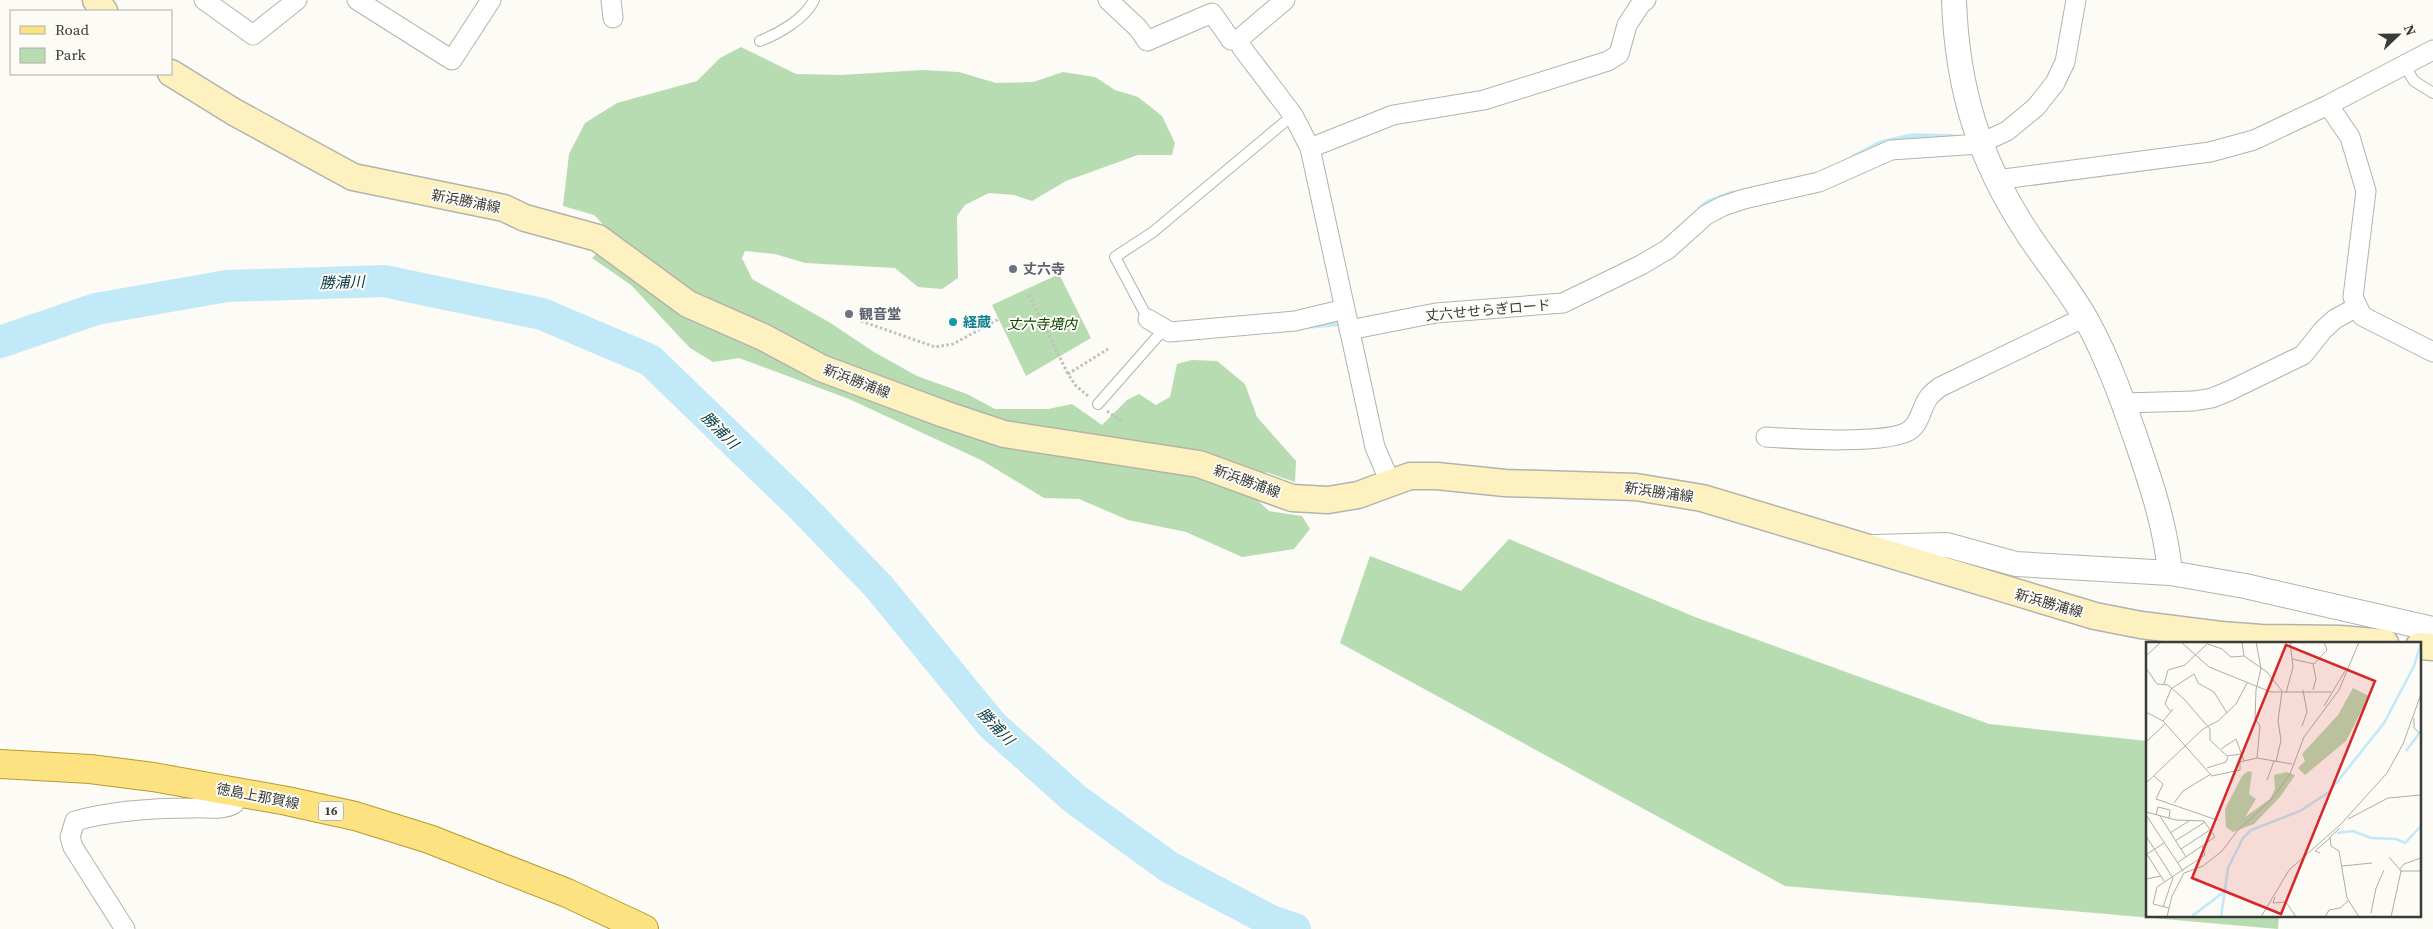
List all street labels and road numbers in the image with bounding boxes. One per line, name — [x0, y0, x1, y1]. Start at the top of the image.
street label: 新浜勝浦線 — [430, 185, 502, 217]
street label: 丈六せせらぎロード — [1424, 295, 1552, 325]
street label: 新浜勝浦線 — [821, 359, 893, 403]
street label: 新浜勝浦線 — [1211, 460, 1283, 502]
street label: 新浜勝浦線 — [1623, 477, 1695, 507]
street label: 新浜勝浦線 — [2013, 584, 2085, 622]
street label: 徳島上那賀線 — [215, 778, 301, 814]
road number: 16 — [318, 801, 344, 820]

